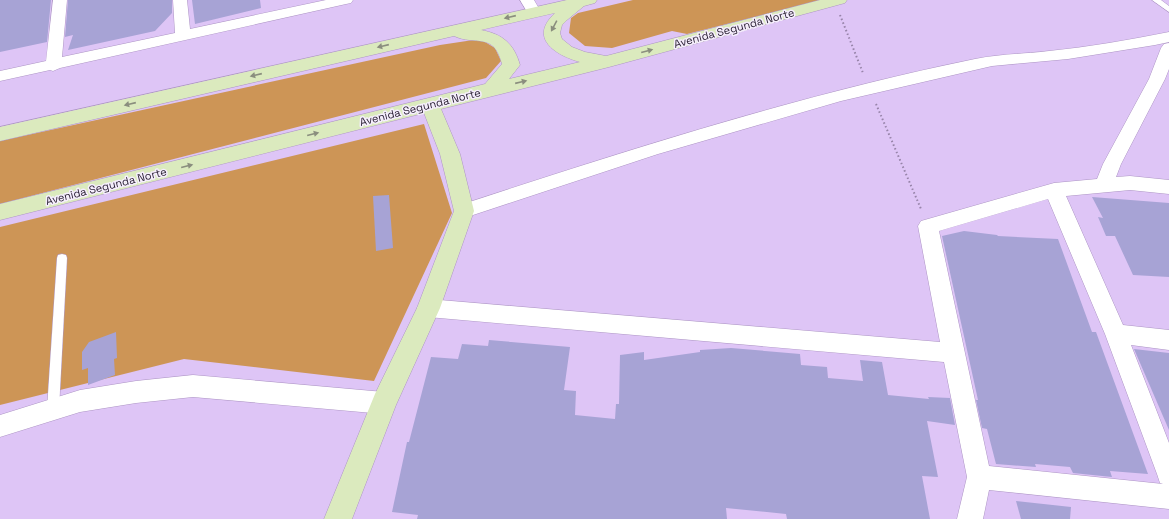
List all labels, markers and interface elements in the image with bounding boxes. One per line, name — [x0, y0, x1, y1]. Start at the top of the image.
street label: Avenida Segunda Norte — [672, 5, 796, 51]
one-way arrow — [504, 15, 516, 21]
one-way arrow — [551, 20, 558, 32]
one-way arrow — [377, 43, 389, 49]
one-way arrow — [641, 48, 653, 54]
one-way arrow — [250, 72, 262, 78]
one-way arrow — [515, 78, 527, 84]
street label: Avenida Segunda Norte — [358, 85, 482, 129]
one-way arrow — [123, 101, 135, 107]
one-way arrow — [307, 131, 320, 137]
one-way arrow — [181, 162, 194, 168]
street label: Avenida Segunda Norte — [44, 164, 168, 208]

